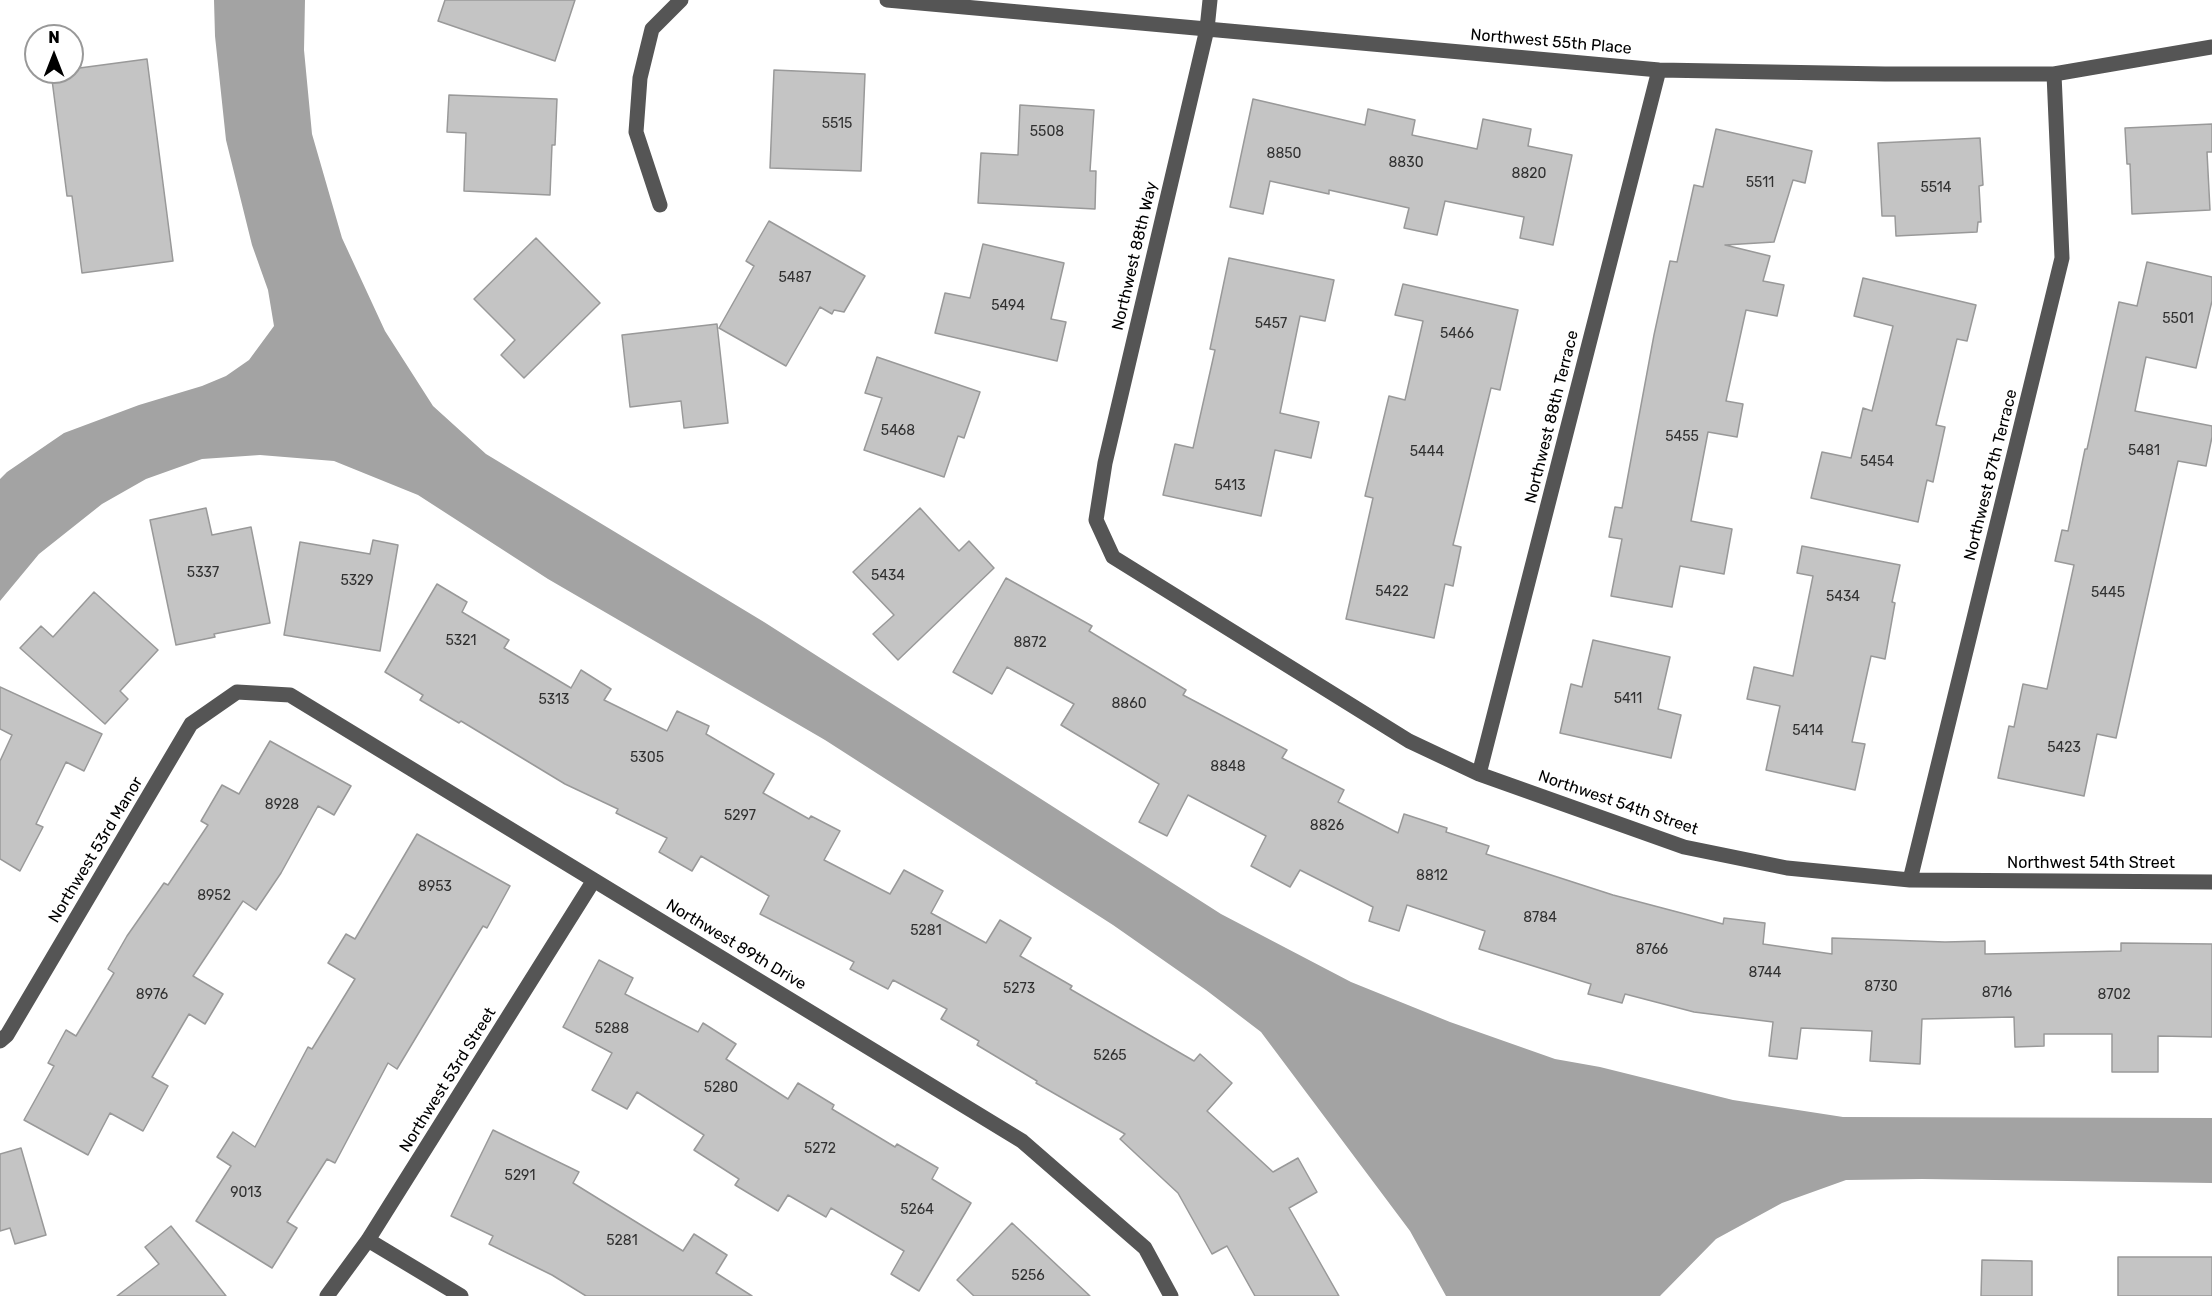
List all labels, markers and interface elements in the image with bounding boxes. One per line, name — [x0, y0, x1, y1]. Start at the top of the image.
north arrow — [24, 24, 84, 84]
street label: Northwest 55th Place — [1470, 25, 1632, 59]
text: N — [48, 28, 60, 47]
house number: 5515 — [822, 116, 852, 132]
house number: 5508 — [1030, 124, 1064, 140]
house number: 8850 — [1266, 146, 1302, 162]
house number: 8830 — [1388, 155, 1424, 171]
house number: 8820 — [1512, 166, 1546, 182]
house number: 5511 — [1746, 175, 1774, 191]
street label: Northwest 88th Way — [1109, 180, 1161, 332]
house number: 5514 — [1920, 180, 1952, 196]
house number: 5487 — [778, 270, 812, 286]
house number: 5494 — [991, 298, 1025, 314]
house number: 5501 — [2162, 311, 2194, 327]
house number: 5457 — [1255, 316, 1287, 332]
house number: 5466 — [1440, 326, 1474, 342]
street label: Northwest 88th Terrace — [1521, 328, 1583, 506]
street label: Northwest 87th Terrace — [1960, 387, 2022, 563]
house number: 5468 — [881, 423, 915, 439]
house number: 5455 — [1665, 429, 1699, 445]
house number: 5481 — [2128, 443, 2160, 459]
house number: 5444 — [1410, 444, 1444, 460]
house number: 5454 — [1860, 454, 1894, 470]
house number: 5413 — [1214, 478, 1246, 494]
house number: 5337 — [187, 565, 219, 581]
house number: 5434 — [871, 568, 905, 584]
house number: 5329 — [340, 573, 374, 589]
house number: 5422 — [1375, 584, 1409, 600]
house number: 5445 — [2091, 585, 2125, 601]
house number: 5434 — [1826, 589, 1860, 605]
house number: 5321 — [446, 633, 476, 649]
house number: 8872 — [1013, 635, 1047, 651]
house number: 5411 — [1614, 691, 1642, 707]
house number: 5313 — [539, 692, 569, 708]
house number: 8860 — [1111, 696, 1147, 712]
house number: 5414 — [1792, 723, 1824, 739]
house number: 5423 — [2047, 740, 2081, 756]
house number: 5305 — [630, 750, 664, 766]
house number: 8848 — [1210, 759, 1246, 775]
street label: Northwest 54th Street — [1536, 767, 1700, 839]
street label: Northwest 53rd Manor — [45, 773, 147, 927]
house number: 8928 — [265, 797, 299, 813]
house number: 5297 — [724, 808, 756, 824]
house number: 8826 — [1310, 818, 1344, 834]
street label: Northwest 54th Street — [2007, 853, 2175, 873]
house number: 8812 — [1416, 868, 1448, 884]
house number: 8953 — [418, 879, 452, 895]
house number: 8952 — [197, 888, 231, 904]
street label: Northwest 89th Drive — [662, 896, 810, 994]
house number: 8784 — [1523, 910, 1557, 926]
house number: 5281 — [910, 923, 942, 939]
house number: 8766 — [1636, 942, 1668, 958]
house number: 8744 — [1749, 965, 1781, 981]
house number: 8730 — [1864, 979, 1898, 995]
house number: 5273 — [1003, 981, 1035, 997]
house number: 8716 — [1982, 985, 2012, 1001]
house number: 8976 — [136, 987, 168, 1003]
house number: 8702 — [2097, 987, 2131, 1003]
street label: Northwest 53rd Street — [396, 1004, 500, 1156]
house number: 5288 — [595, 1021, 629, 1037]
house number: 5265 — [1093, 1048, 1127, 1064]
house number: 5280 — [704, 1080, 738, 1096]
house number: 5272 — [804, 1141, 836, 1157]
house number: 5291 — [505, 1168, 535, 1184]
house number: 9013 — [230, 1185, 262, 1201]
house number: 5264 — [900, 1202, 934, 1218]
house number: 5281 — [606, 1233, 638, 1249]
house number: 5256 — [1011, 1268, 1045, 1284]

